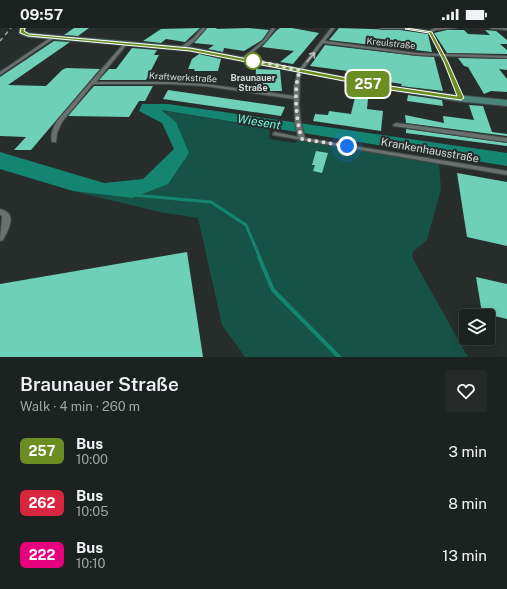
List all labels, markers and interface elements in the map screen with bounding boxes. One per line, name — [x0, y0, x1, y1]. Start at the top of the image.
text: 09:57 — [20, 6, 63, 23]
street label: Kreulstraße — [366, 35, 416, 51]
marker: Braunauer Straße — [244, 52, 262, 70]
one-way arrow — [306, 52, 315, 62]
street label: Kraftwerkstraße — [149, 70, 217, 84]
line badge: 257 — [345, 71, 391, 97]
place label: Braunauer Straße — [231, 72, 276, 93]
text: 257 — [354, 76, 382, 92]
water label: Wiesent — [236, 112, 282, 132]
street label: Krankenhausstraße — [380, 135, 480, 165]
your location — [337, 136, 357, 156]
map controls — [459, 309, 495, 345]
button: layers — [459, 309, 495, 345]
button: heart — [445, 370, 487, 412]
text: Braunauer Straße — [20, 373, 179, 395]
text: Walk · 4 min · 260 m — [20, 399, 140, 414]
text: Bus — [76, 435, 103, 452]
text: 257 — [28, 443, 56, 459]
text: 3 min — [448, 443, 487, 460]
text: 10:00 — [76, 452, 108, 467]
text: Bus — [76, 487, 103, 504]
text: 262 — [28, 495, 56, 511]
text: 8 min — [448, 495, 487, 512]
text: 10:05 — [76, 504, 108, 519]
text: Bus — [76, 539, 103, 556]
text: 222 — [29, 547, 55, 563]
text: 13 min — [442, 547, 487, 564]
text: 10:10 — [76, 556, 105, 571]

